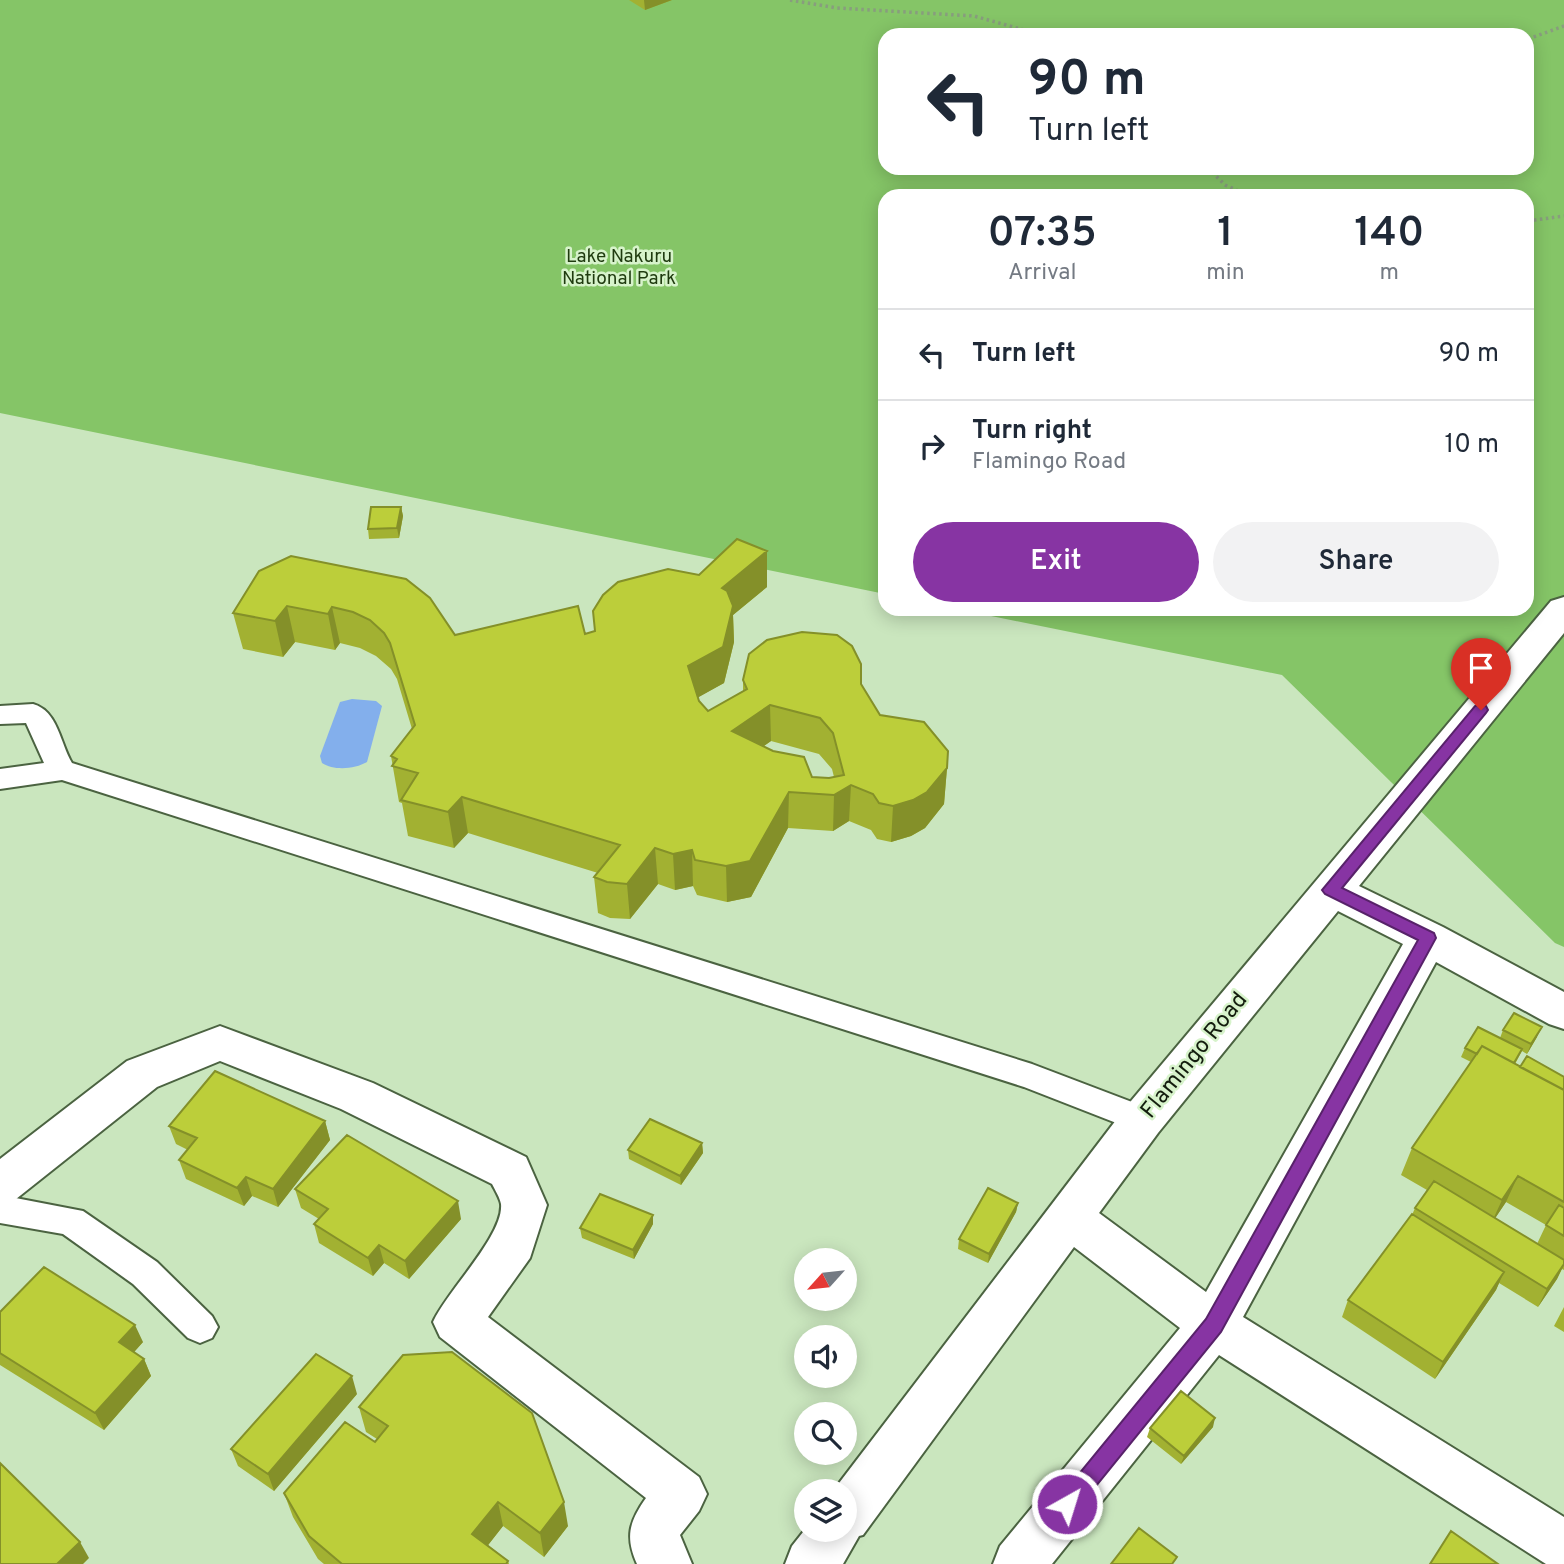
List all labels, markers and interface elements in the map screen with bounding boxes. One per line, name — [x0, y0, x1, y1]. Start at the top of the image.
text: 90 m — [1028, 51, 1146, 113]
icon: left — [913, 56, 1004, 147]
text: Turn left — [1028, 112, 1149, 152]
text: 07:35 — [988, 208, 1097, 261]
text: 1 — [1217, 208, 1234, 261]
text: 140 — [1354, 208, 1424, 261]
park label: Lake Nakuru National Park — [562, 245, 676, 291]
text: Arrival — [1008, 259, 1076, 288]
text: min — [1206, 259, 1245, 288]
text: m — [1380, 259, 1399, 288]
icon: left — [913, 336, 951, 374]
text: Turn left — [972, 338, 1076, 371]
text: 90 m — [1439, 338, 1499, 371]
text: Turn right — [972, 415, 1092, 448]
icon: right — [913, 427, 951, 465]
text: 10 m — [1444, 429, 1499, 462]
text: Flamingo Road — [972, 448, 1126, 477]
button: Exit — [913, 522, 1199, 602]
button: Share — [1213, 522, 1499, 602]
pin — [1451, 638, 1511, 710]
icon: arrive — [1462, 649, 1500, 687]
street label: Flamingo Road — [1135, 987, 1255, 1125]
north arrow — [794, 1248, 858, 1311]
map controls — [794, 1248, 857, 1542]
button: sound — [794, 1325, 857, 1388]
button: search — [794, 1402, 857, 1465]
position arrow — [1030, 1467, 1104, 1541]
button: layers — [794, 1479, 857, 1542]

